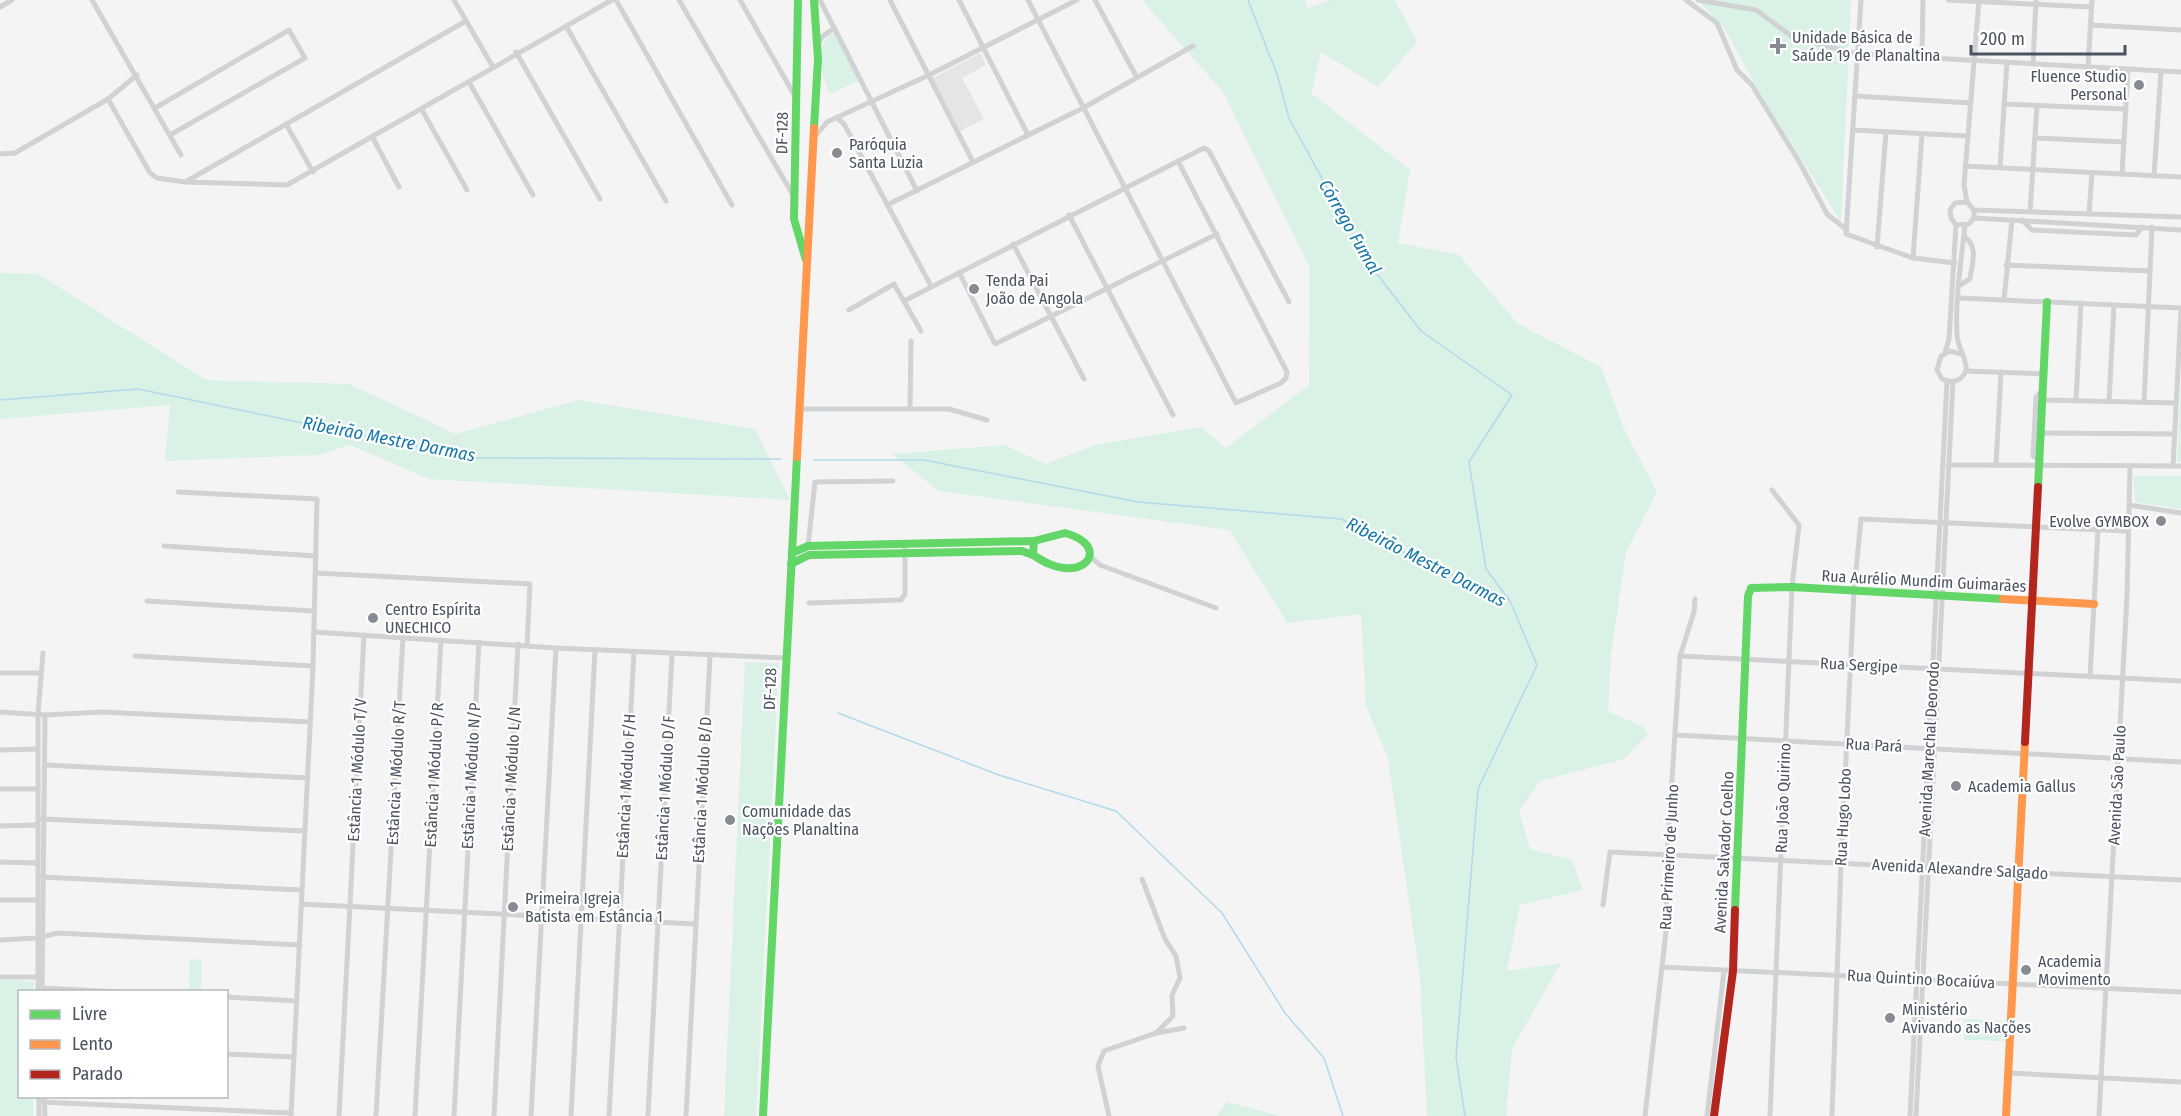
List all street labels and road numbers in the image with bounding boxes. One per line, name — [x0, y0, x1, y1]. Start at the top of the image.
street label: DF-128 — [772, 112, 792, 154]
street label: Rua Aurélio Mundim Guimarães — [1821, 566, 2027, 596]
street label: Rua Sergipe — [1820, 653, 1898, 677]
street label: Avenida Marechal Deorodo — [1915, 661, 1943, 837]
street label: DF-128 — [760, 668, 780, 710]
street label: Estância 1 Módulo T/V — [344, 697, 370, 842]
street label: Estância 1 Módulo R/T — [383, 700, 409, 846]
street label: Estância 1 Módulo P/R — [421, 702, 447, 848]
street label: Estância 1 Módulo N/P — [458, 702, 484, 850]
street label: Estância 1 Módulo L/N — [498, 706, 524, 852]
street label: Estância 1 Módulo F/H — [613, 713, 639, 859]
street label: Estância 1 Módulo D/F — [652, 715, 678, 861]
street label: Estância 1 Módulo B/D — [689, 716, 715, 864]
street label: Avenida São Paulo — [2104, 724, 2130, 846]
street label: Rua Pará — [1845, 734, 1903, 756]
street label: Rua João Quirino — [1772, 743, 1794, 853]
street label: Rua Hugo Lobo — [1831, 767, 1855, 867]
street label: Avenida Salvador Coelho — [1710, 771, 1738, 933]
street label: Rua Primeiro de Junho — [1656, 784, 1682, 930]
street label: Avenida Alexandre Salgado — [1871, 855, 2049, 883]
street label: Rua Quintino Bocaiúva — [1846, 966, 1996, 992]

